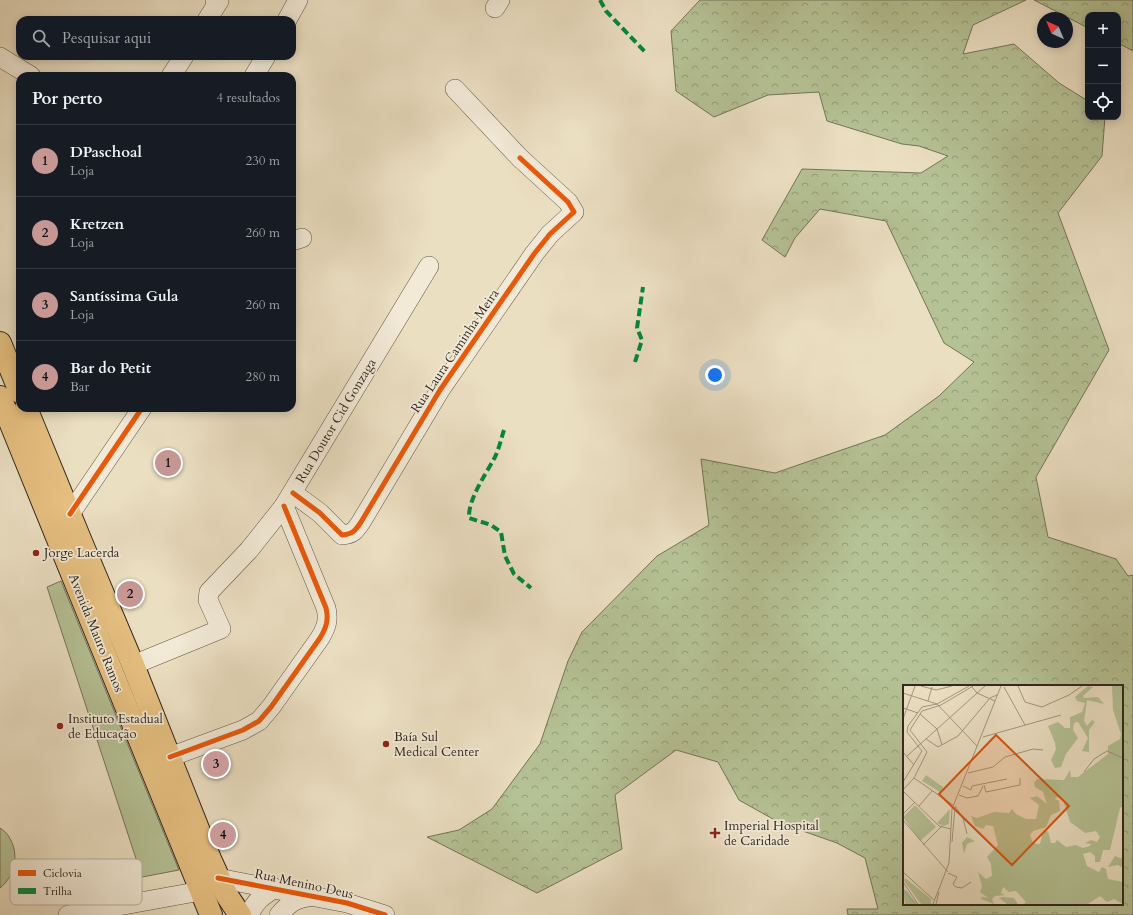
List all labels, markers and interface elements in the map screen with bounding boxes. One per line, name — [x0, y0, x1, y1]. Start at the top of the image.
north arrow — [1037, 12, 1073, 48]
map controls — [1085, 12, 1121, 120]
button: + — [1085, 12, 1121, 48]
search box — [16, 16, 296, 60]
icon: search — [30, 27, 52, 49]
text: Pesquisar aqui — [62, 28, 151, 48]
button: − — [1085, 48, 1121, 84]
button: locate — [1085, 84, 1121, 120]
text: Por perto — [32, 87, 102, 110]
text: 4 resultados — [216, 89, 280, 107]
text: DPaschoal — [70, 142, 142, 162]
text: 1 — [42, 152, 48, 170]
text: 230 m — [246, 152, 280, 170]
text: Loja — [70, 162, 94, 180]
text: Kretzen — [70, 214, 124, 234]
text: 2 — [42, 224, 48, 242]
text: 260 m — [246, 224, 280, 242]
text: Loja — [70, 234, 94, 252]
street label: Rua Laura Caminha Meira — [407, 285, 503, 416]
text: Santíssima Gula — [70, 286, 179, 306]
text: 3 — [42, 296, 48, 314]
text: 260 m — [246, 296, 280, 314]
text: Loja — [70, 306, 94, 324]
street label: Rua Doutor Cid Gonzaga — [292, 355, 381, 487]
text: Bar do Petit — [70, 358, 151, 378]
your location — [705, 365, 725, 385]
text: 4 — [42, 368, 48, 386]
text: 280 m — [246, 368, 280, 386]
text: Bar — [70, 378, 89, 396]
pin: 1 — [155, 448, 181, 478]
place label: Jorge Lacerda — [42, 544, 120, 562]
marker: Jorge Lacerda — [31, 548, 41, 558]
street label: Avenida Mauro Ramos — [64, 571, 128, 695]
pin: 2 — [117, 579, 143, 609]
inset map — [903, 685, 1123, 905]
place label: Instituto Estadual de Educação — [68, 710, 164, 743]
marker: Instituto Estadual de Educação — [55, 721, 65, 731]
place label: Baía Sul Medical Center — [394, 728, 479, 761]
marker: Baía Sul Medical Center — [381, 739, 391, 749]
pin: 3 — [203, 749, 229, 779]
place label: Imperial Hospital de Caridade — [724, 817, 820, 850]
pin: 4 — [210, 820, 236, 850]
marker: Imperial Hospital de Caridade — [709, 827, 721, 839]
legend — [10, 859, 142, 905]
street label: Rua Menino Deus — [253, 865, 355, 903]
text: Ciclovia — [43, 866, 82, 881]
text: Trilha — [43, 884, 72, 899]

